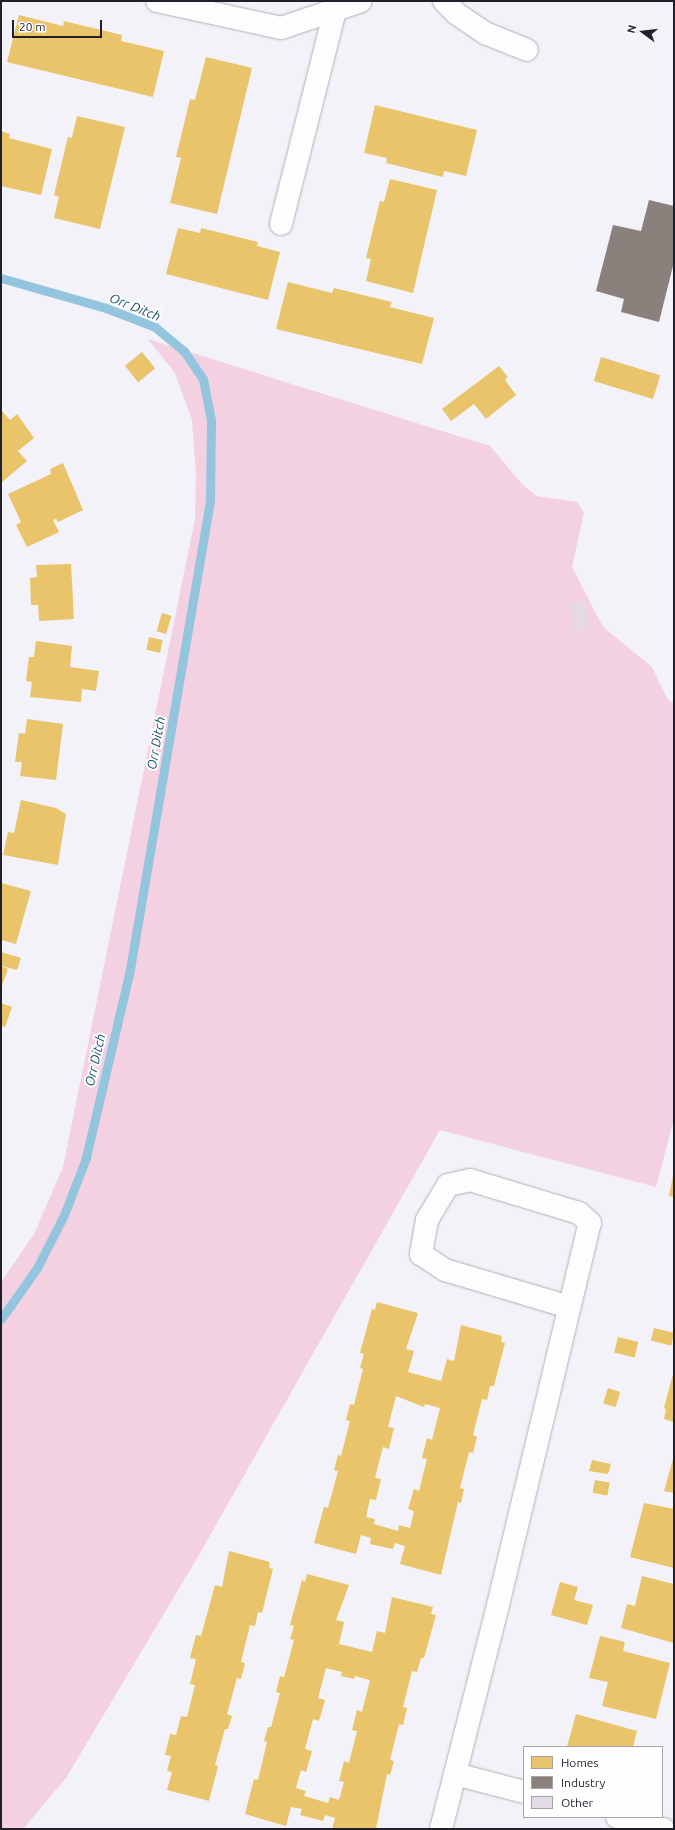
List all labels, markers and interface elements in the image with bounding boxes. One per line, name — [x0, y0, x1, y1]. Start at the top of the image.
scale bar — [14, 12, 104, 38]
north arrow — [623, 12, 663, 52]
text: 20 m — [19, 20, 46, 33]
text: N — [625, 23, 638, 34]
water label: Orr Ditch — [107, 290, 163, 324]
water label: Orr Ditch — [144, 715, 168, 771]
water label: Orr Ditch — [81, 1032, 109, 1088]
legend — [523, 1746, 663, 1818]
text: Homes — [561, 1756, 599, 1769]
text: Industry — [561, 1776, 605, 1789]
text: Other — [561, 1796, 593, 1809]

